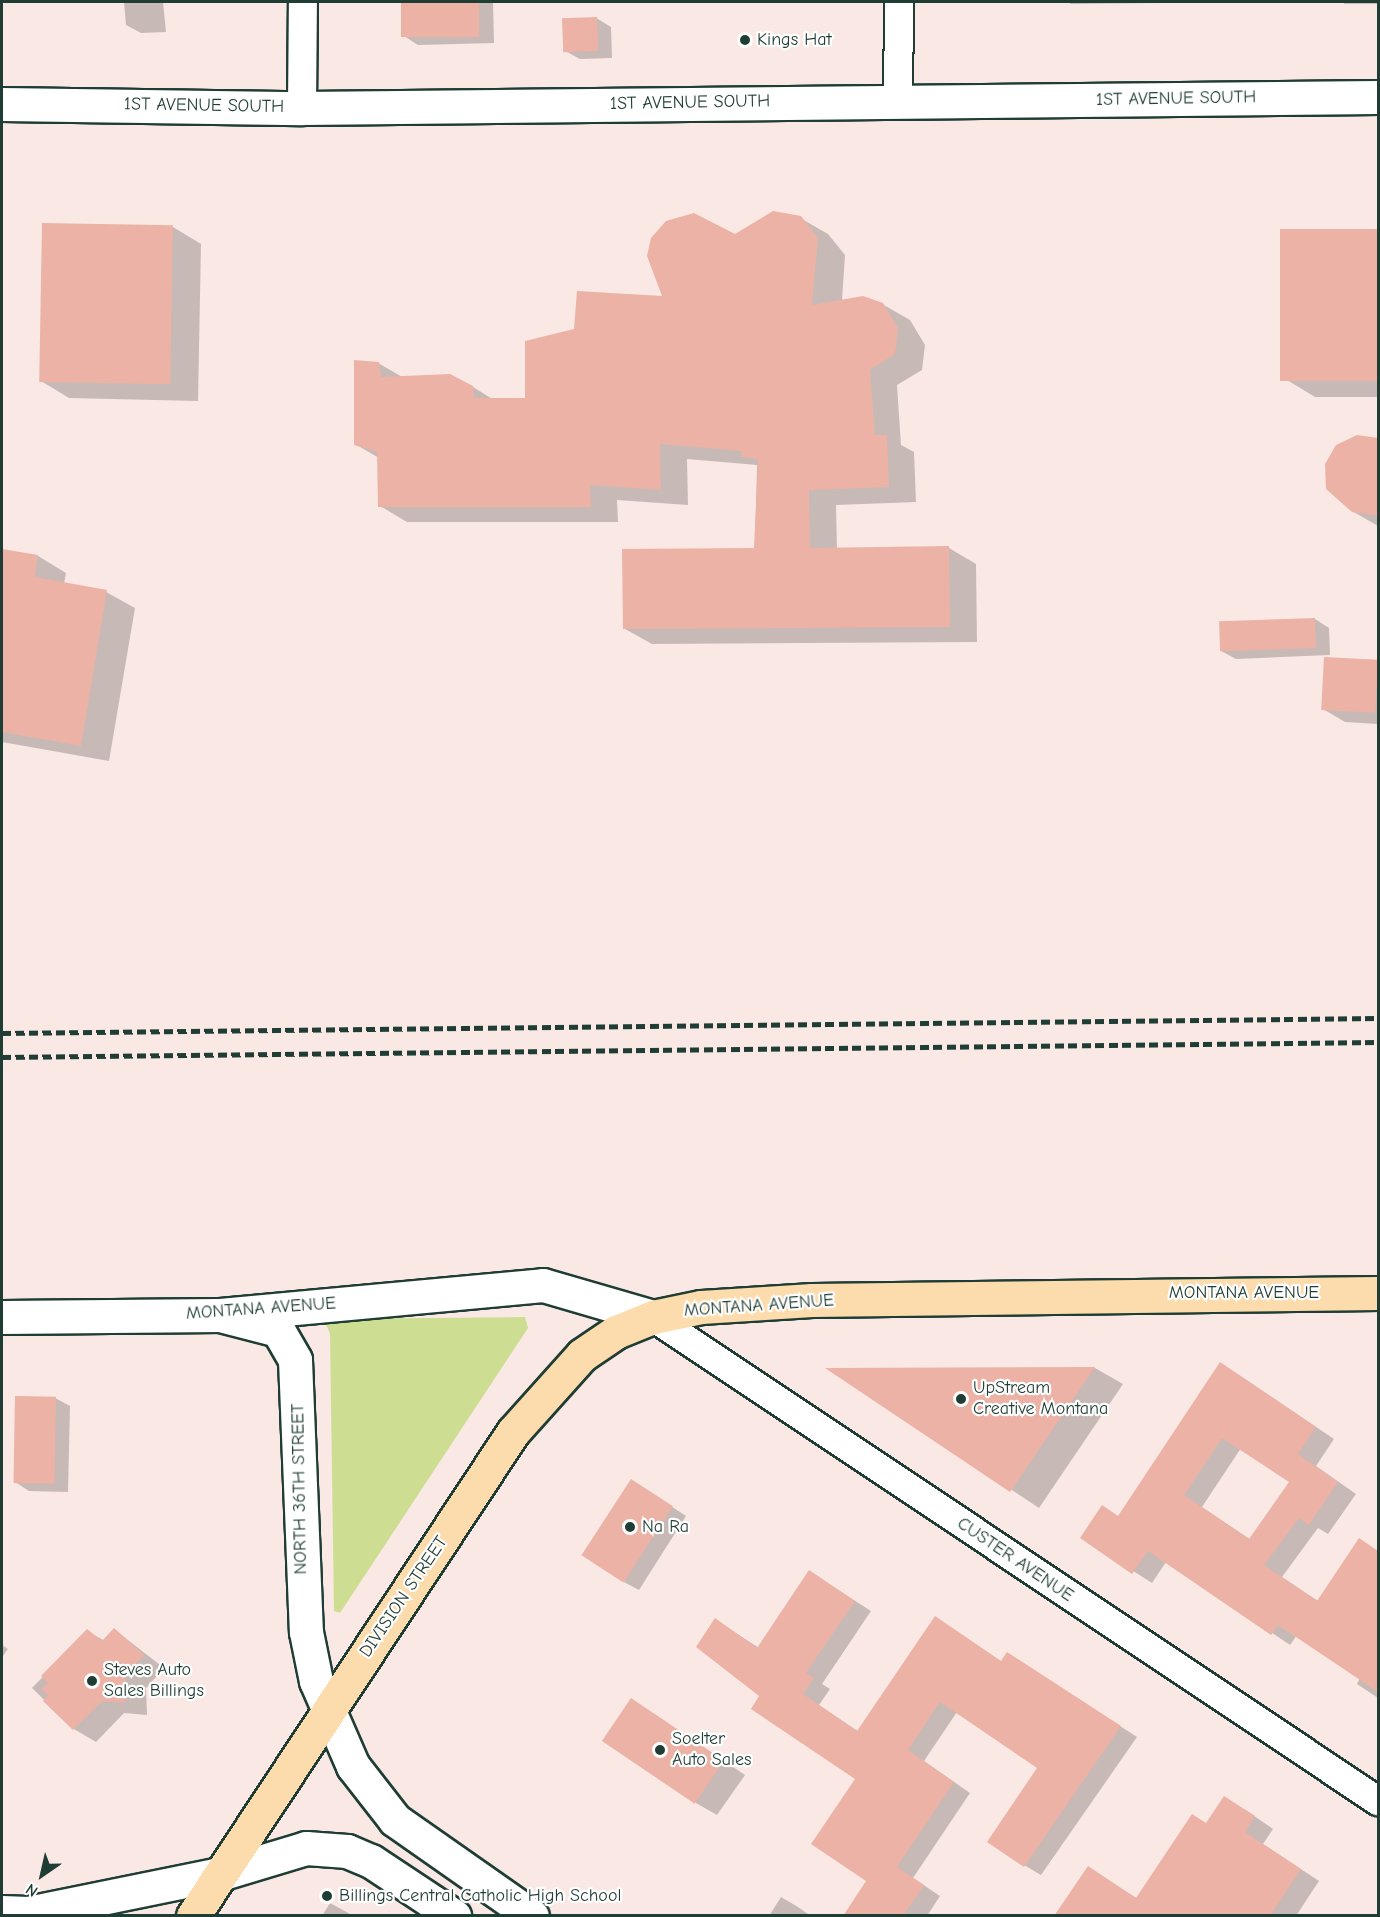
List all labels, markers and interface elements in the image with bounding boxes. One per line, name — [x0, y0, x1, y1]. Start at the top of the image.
place label: Kings Hat — [757, 29, 832, 51]
marker: Kings Hat — [738, 33, 752, 47]
street label: 1ST AVENUE SOUTH — [1096, 87, 1256, 111]
street label: 1ST AVENUE SOUTH — [610, 91, 770, 115]
street label: 1ST AVENUE SOUTH — [124, 94, 284, 118]
street label: MONTANA AVENUE — [1169, 1282, 1319, 1304]
street label: MONTANA AVENUE — [683, 1290, 835, 1322]
street label: MONTANA AVENUE — [185, 1293, 337, 1325]
place label: UpStream Creative Montana — [973, 1378, 1108, 1420]
marker: UpStream Creative Montana — [954, 1392, 968, 1406]
street label: NORTH 36TH STREET — [288, 1403, 312, 1575]
street label: CUSTER AVENUE — [953, 1513, 1077, 1607]
place label: Na Ra — [642, 1516, 689, 1538]
marker: Na Ra — [623, 1520, 637, 1534]
street label: DIVISION STREET — [355, 1532, 453, 1662]
place label: Steves Auto Sales Billings — [104, 1660, 204, 1702]
marker: Steves Auto Sales Billings — [85, 1674, 99, 1688]
place label: Soelter Auto Sales — [672, 1729, 751, 1772]
marker: Soelter Auto Sales — [653, 1743, 667, 1757]
north arrow — [12, 1845, 72, 1905]
text: N — [23, 1880, 41, 1900]
place label: Billings Central Catholic High School — [339, 1885, 621, 1907]
marker: Billings Central Catholic High School — [320, 1889, 334, 1903]

